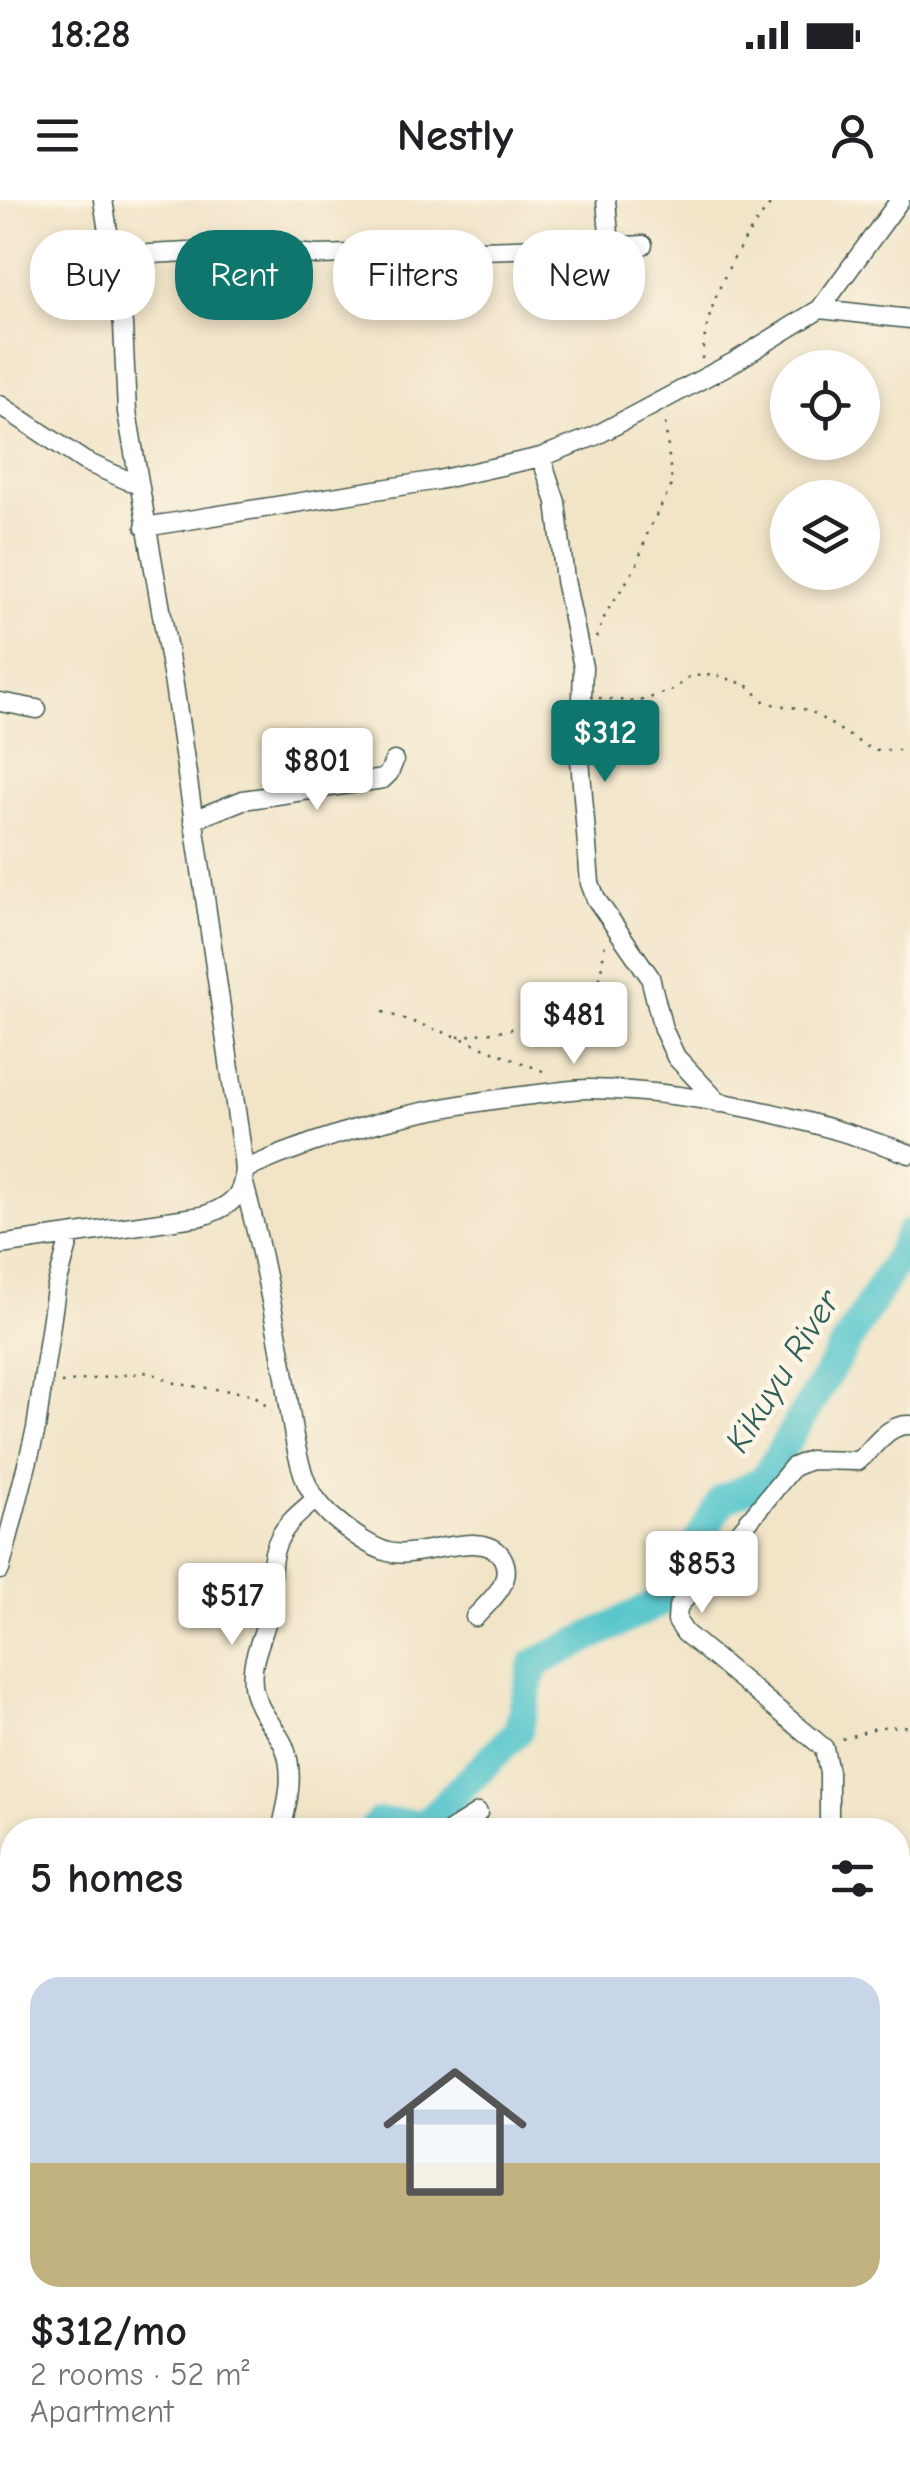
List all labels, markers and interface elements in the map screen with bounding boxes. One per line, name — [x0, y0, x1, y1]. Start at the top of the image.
text: 18:28 — [50, 13, 131, 57]
icon: menu — [30, 108, 85, 163]
icon: person — [825, 108, 880, 163]
text: Nestly — [397, 109, 513, 161]
chip: Buy — [30, 230, 155, 320]
chip: Rent — [175, 230, 313, 320]
chip: Filters — [333, 230, 493, 320]
chip: New — [513, 230, 645, 320]
map controls — [770, 350, 880, 590]
button: locate — [770, 350, 880, 460]
button: layers — [770, 480, 880, 590]
pin: $312 — [546, 700, 664, 785]
text: $312 — [573, 714, 637, 751]
pin: $801 — [258, 728, 376, 813]
text: $801 — [284, 742, 350, 779]
pin: $481 — [515, 982, 633, 1067]
text: $481 — [542, 996, 606, 1033]
water label: Kikuyu River — [716, 1281, 849, 1460]
pin: $853 — [643, 1531, 761, 1616]
text: $853 — [668, 1545, 736, 1582]
pin: $517 — [173, 1563, 291, 1648]
text: $517 — [200, 1577, 264, 1614]
icon: filters — [825, 1851, 880, 1906]
text: 5 homes — [30, 1854, 183, 1903]
icon: home — [365, 2042, 545, 2222]
text: $312/mo — [30, 2307, 187, 2356]
text: 2 rooms · 52 m² — [30, 2356, 249, 2393]
text: Apartment — [30, 2393, 173, 2430]

